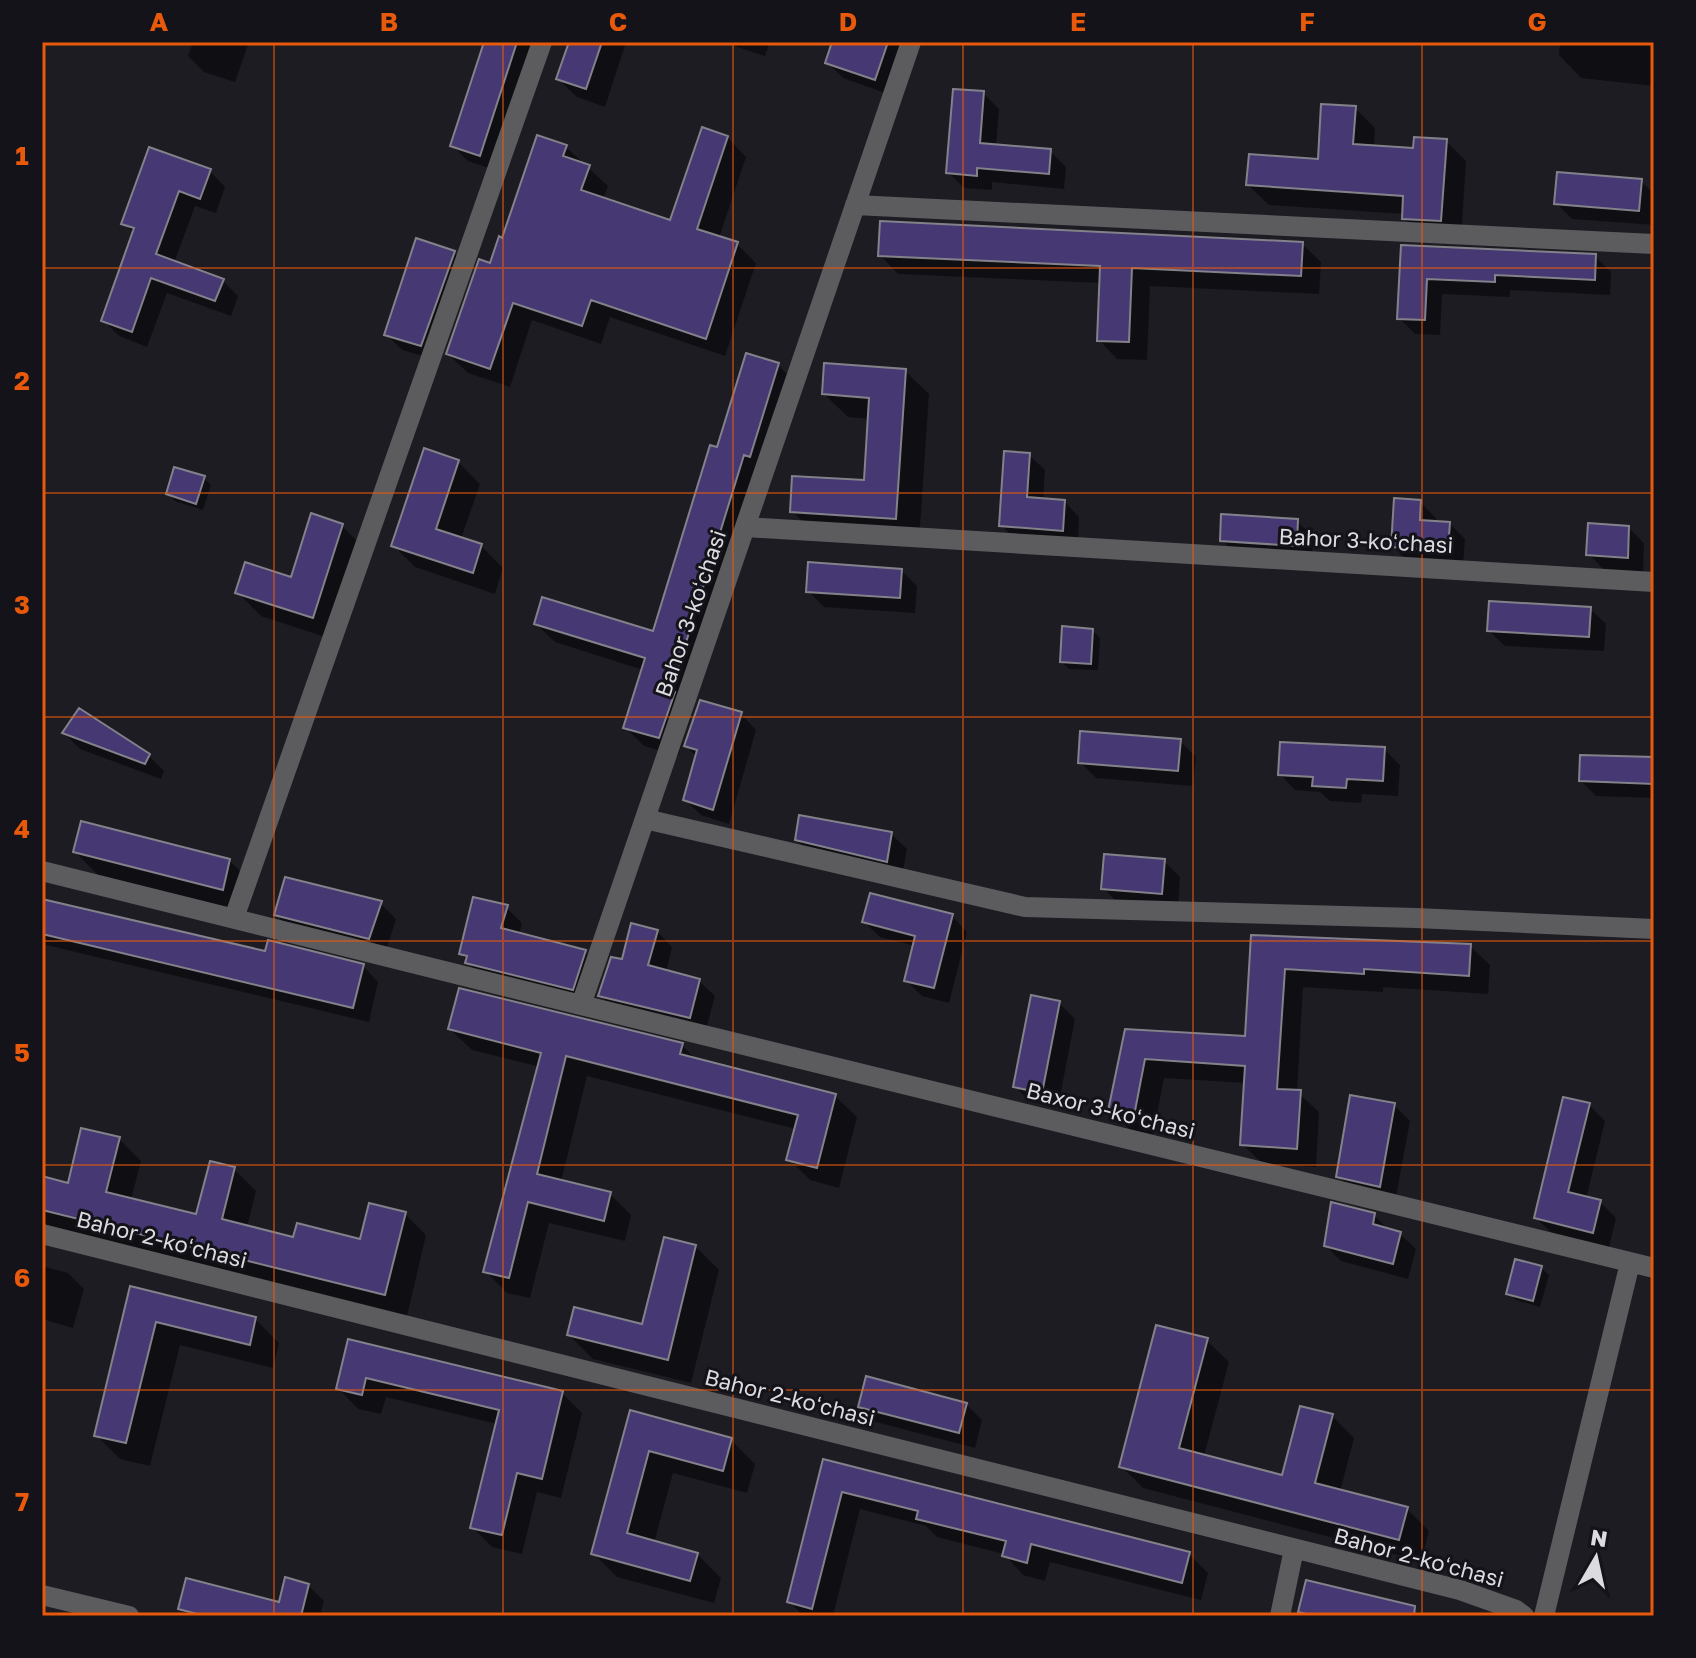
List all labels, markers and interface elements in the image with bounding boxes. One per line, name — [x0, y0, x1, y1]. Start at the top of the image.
text: A — [150, 6, 169, 37]
text: B — [380, 6, 398, 37]
text: C — [609, 6, 627, 37]
text: D — [839, 6, 857, 37]
text: E — [1070, 6, 1086, 37]
text: F — [1299, 6, 1315, 37]
text: G — [1527, 6, 1547, 37]
text: 1 — [15, 140, 29, 171]
text: 2 — [14, 365, 30, 396]
street label: Bahor 3-koʻchasi — [1278, 522, 1454, 558]
street label: Bahor 3-koʻchasi — [649, 526, 731, 700]
text: 3 — [14, 589, 30, 620]
text: 4 — [14, 813, 30, 844]
text: 5 — [14, 1037, 30, 1068]
street label: Baxor 3-koʻchasi — [1024, 1076, 1198, 1144]
street label: Bahor 2-koʻchasi — [74, 1205, 250, 1273]
text: 6 — [14, 1262, 30, 1293]
street label: Bahor 2-koʻchasi — [702, 1363, 878, 1431]
text: 7 — [15, 1486, 29, 1517]
north arrow — [1556, 1518, 1636, 1598]
street label: Bahor 2-koʻchasi — [1331, 1521, 1507, 1593]
text: N — [1589, 1523, 1610, 1552]

